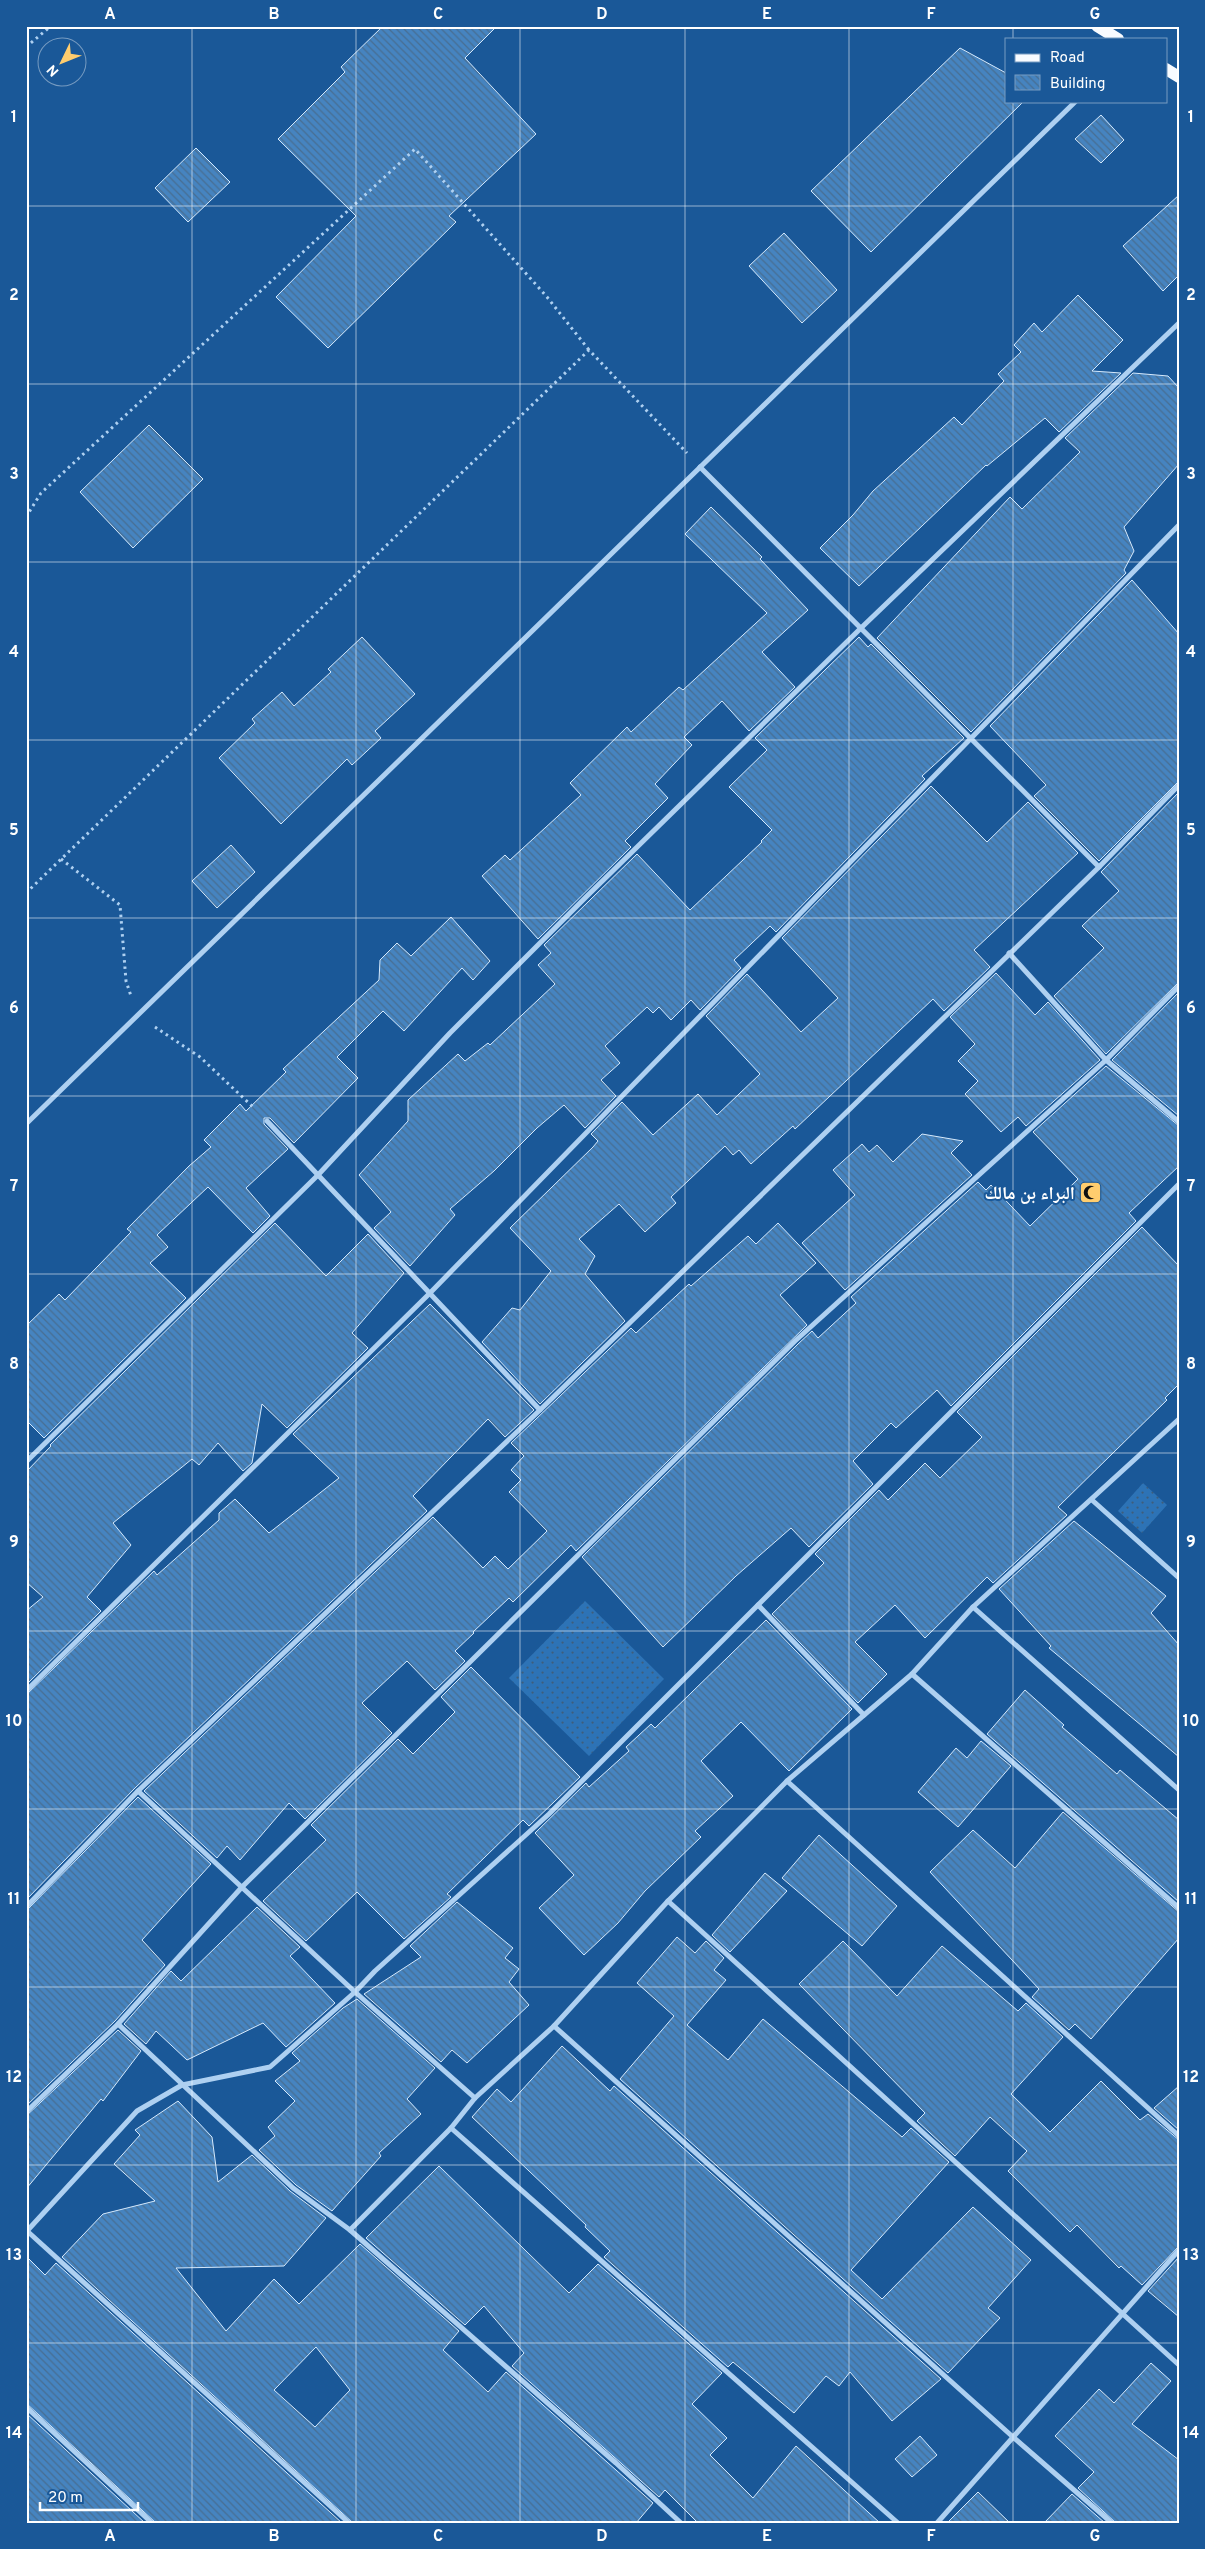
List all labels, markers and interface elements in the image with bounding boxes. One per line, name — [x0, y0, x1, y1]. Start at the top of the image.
text: A — [104, 5, 116, 25]
text: B — [268, 5, 280, 25]
text: C — [433, 5, 443, 25]
text: D — [596, 5, 608, 25]
text: E — [762, 5, 772, 25]
text: F — [926, 5, 936, 25]
text: G — [1090, 5, 1100, 25]
north arrow — [38, 38, 88, 88]
legend — [1005, 38, 1168, 102]
text: Road — [1050, 49, 1085, 68]
text: N — [44, 60, 63, 79]
text: Building — [1050, 75, 1105, 94]
text: 1 — [11, 108, 17, 128]
text: 1 — [1188, 108, 1194, 128]
text: 2 — [9, 286, 19, 306]
text: 2 — [1186, 286, 1196, 306]
text: 3 — [9, 465, 19, 485]
text: 3 — [1186, 465, 1196, 485]
text: 4 — [9, 643, 19, 663]
text: 4 — [1186, 643, 1196, 663]
text: 5 — [9, 821, 19, 841]
text: 5 — [1186, 821, 1196, 841]
text: 6 — [9, 999, 19, 1019]
text: 6 — [1186, 999, 1196, 1019]
text: 7 — [10, 1177, 18, 1197]
text: 7 — [1187, 1177, 1195, 1197]
mosque icon: البراء بن مالك — [1079, 1181, 1103, 1205]
place label: البراء بن مالك — [985, 1183, 1075, 1206]
text: 8 — [9, 1355, 19, 1375]
text: 8 — [1186, 1355, 1196, 1375]
text: 9 — [9, 1533, 19, 1553]
text: 9 — [1186, 1533, 1196, 1553]
text: 10 — [6, 1712, 22, 1732]
text: 10 — [1183, 1712, 1199, 1732]
text: 11 — [8, 1890, 20, 1910]
text: 11 — [1185, 1890, 1197, 1910]
text: 12 — [6, 2068, 22, 2088]
text: 12 — [1183, 2068, 1199, 2088]
text: 13 — [6, 2246, 22, 2266]
text: 13 — [1183, 2246, 1199, 2266]
text: 14 — [6, 2424, 22, 2444]
text: 14 — [1183, 2424, 1199, 2444]
scale bar — [40, 2479, 138, 2511]
text: 20 m — [48, 2489, 83, 2508]
text: A — [104, 2527, 116, 2547]
text: B — [268, 2527, 280, 2547]
text: C — [433, 2527, 443, 2547]
text: D — [596, 2527, 608, 2547]
text: E — [762, 2527, 772, 2547]
text: F — [926, 2527, 936, 2547]
text: G — [1090, 2527, 1100, 2547]

